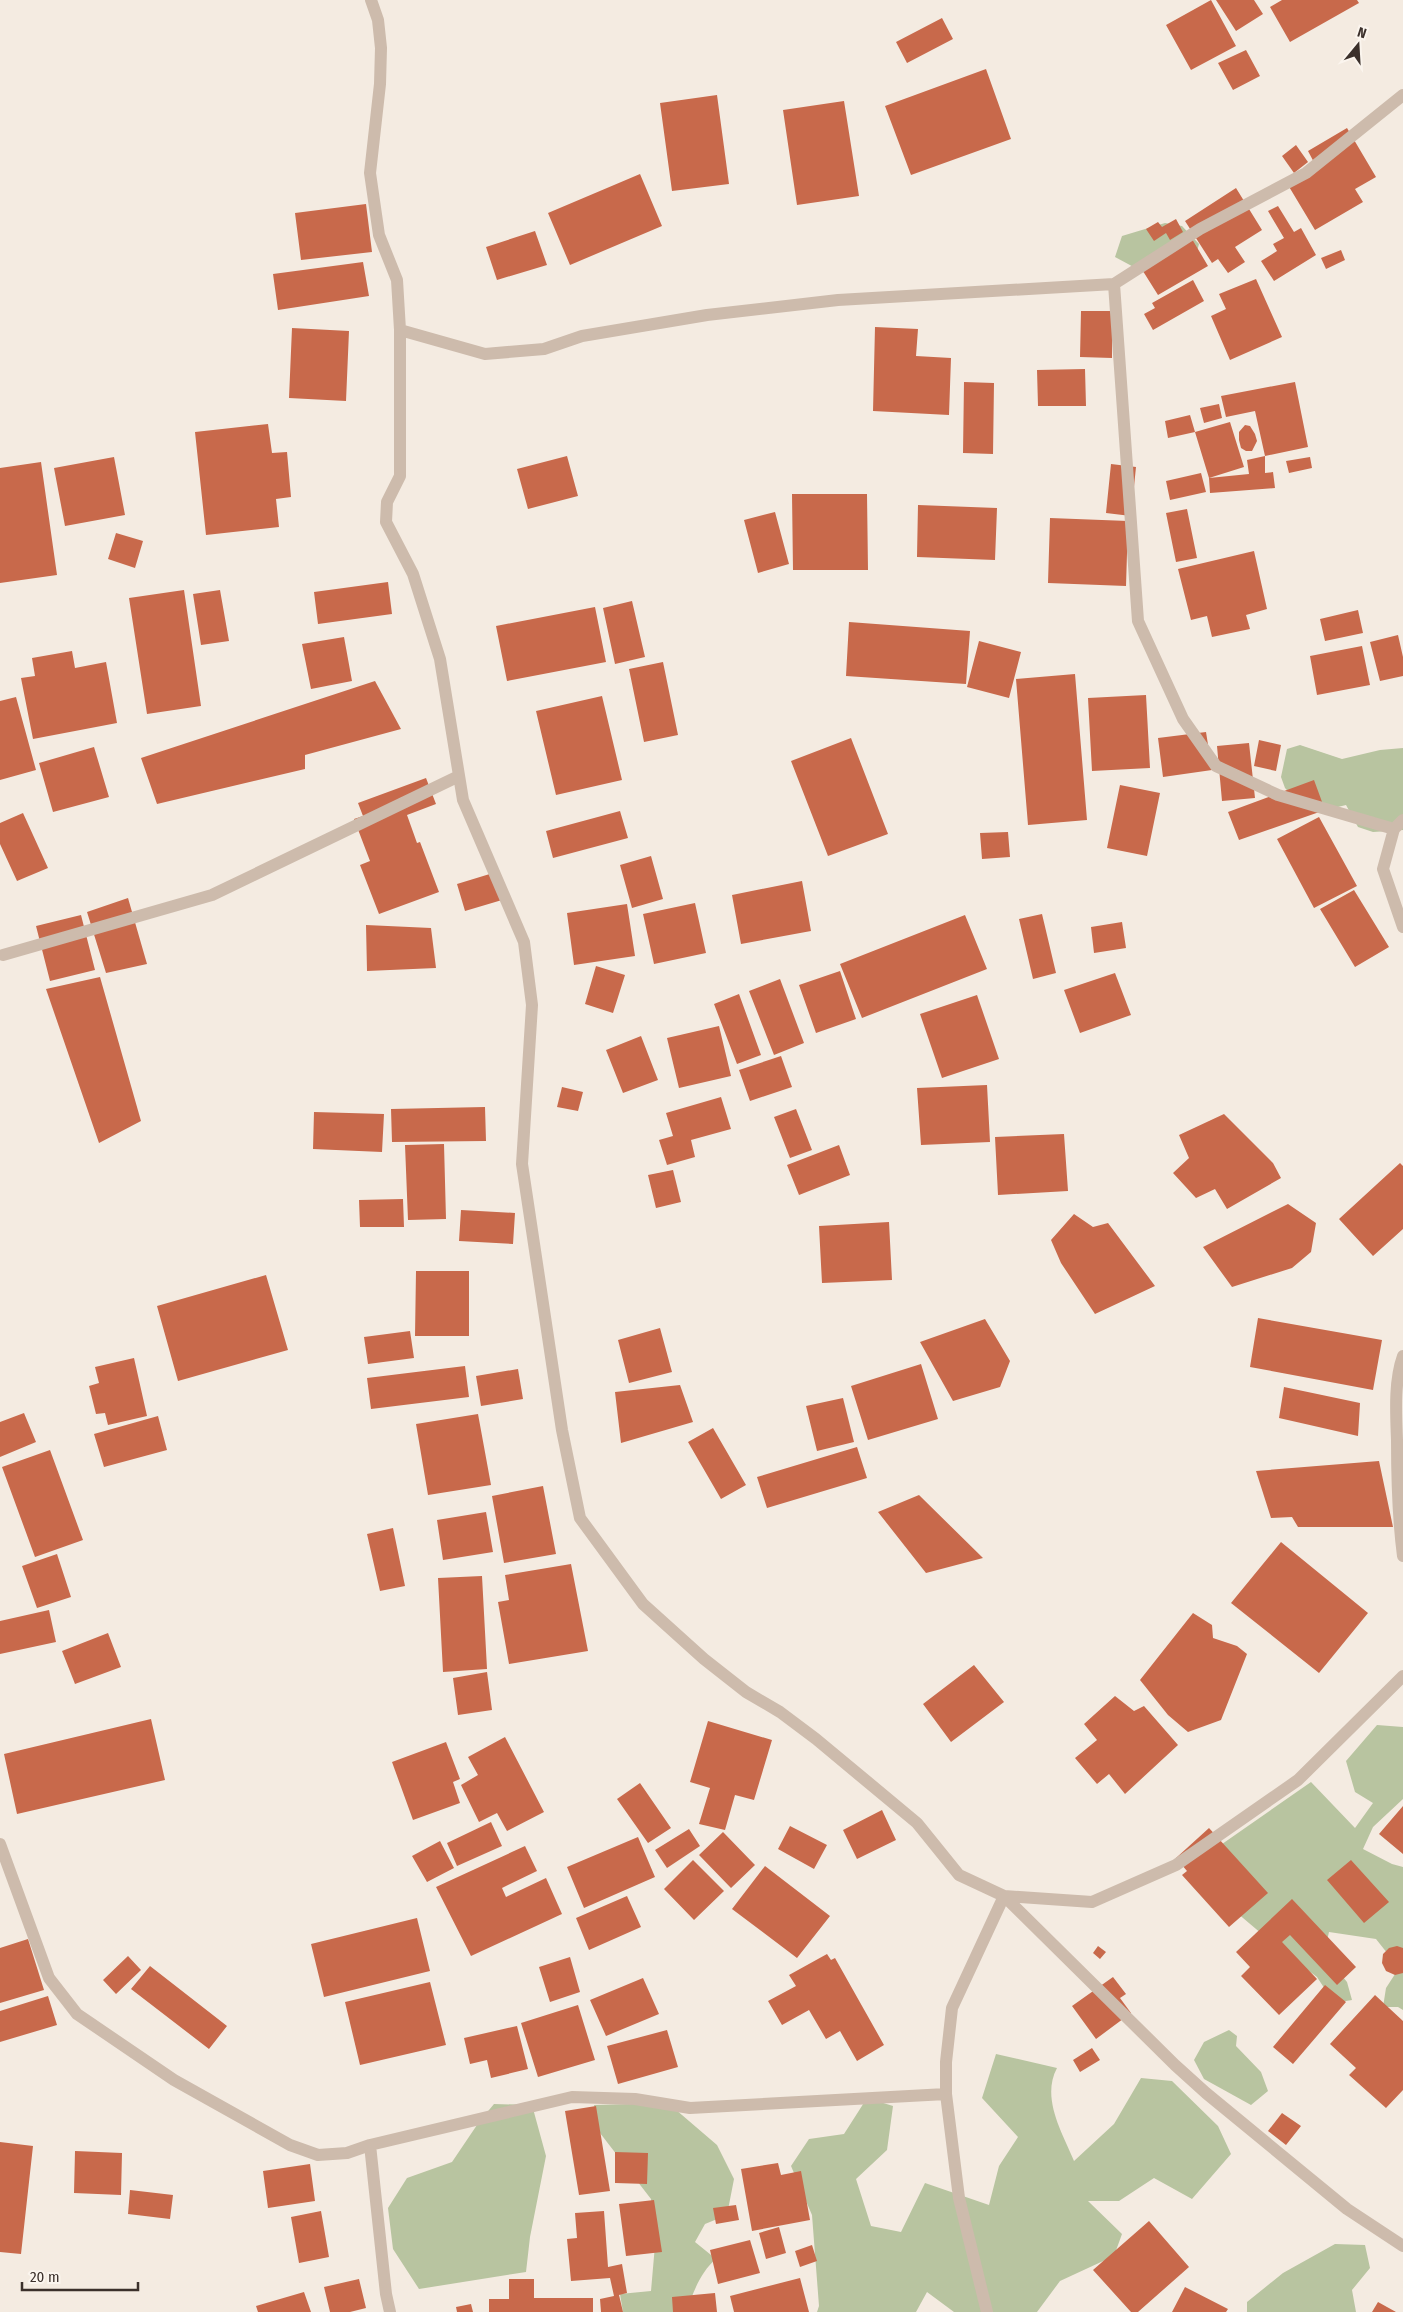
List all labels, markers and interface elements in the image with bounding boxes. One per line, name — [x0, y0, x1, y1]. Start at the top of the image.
north arrow — [1333, 20, 1383, 70]
text: N — [1355, 24, 1368, 42]
scale bar — [22, 2260, 139, 2292]
text: 20 m — [30, 2268, 60, 2286]

